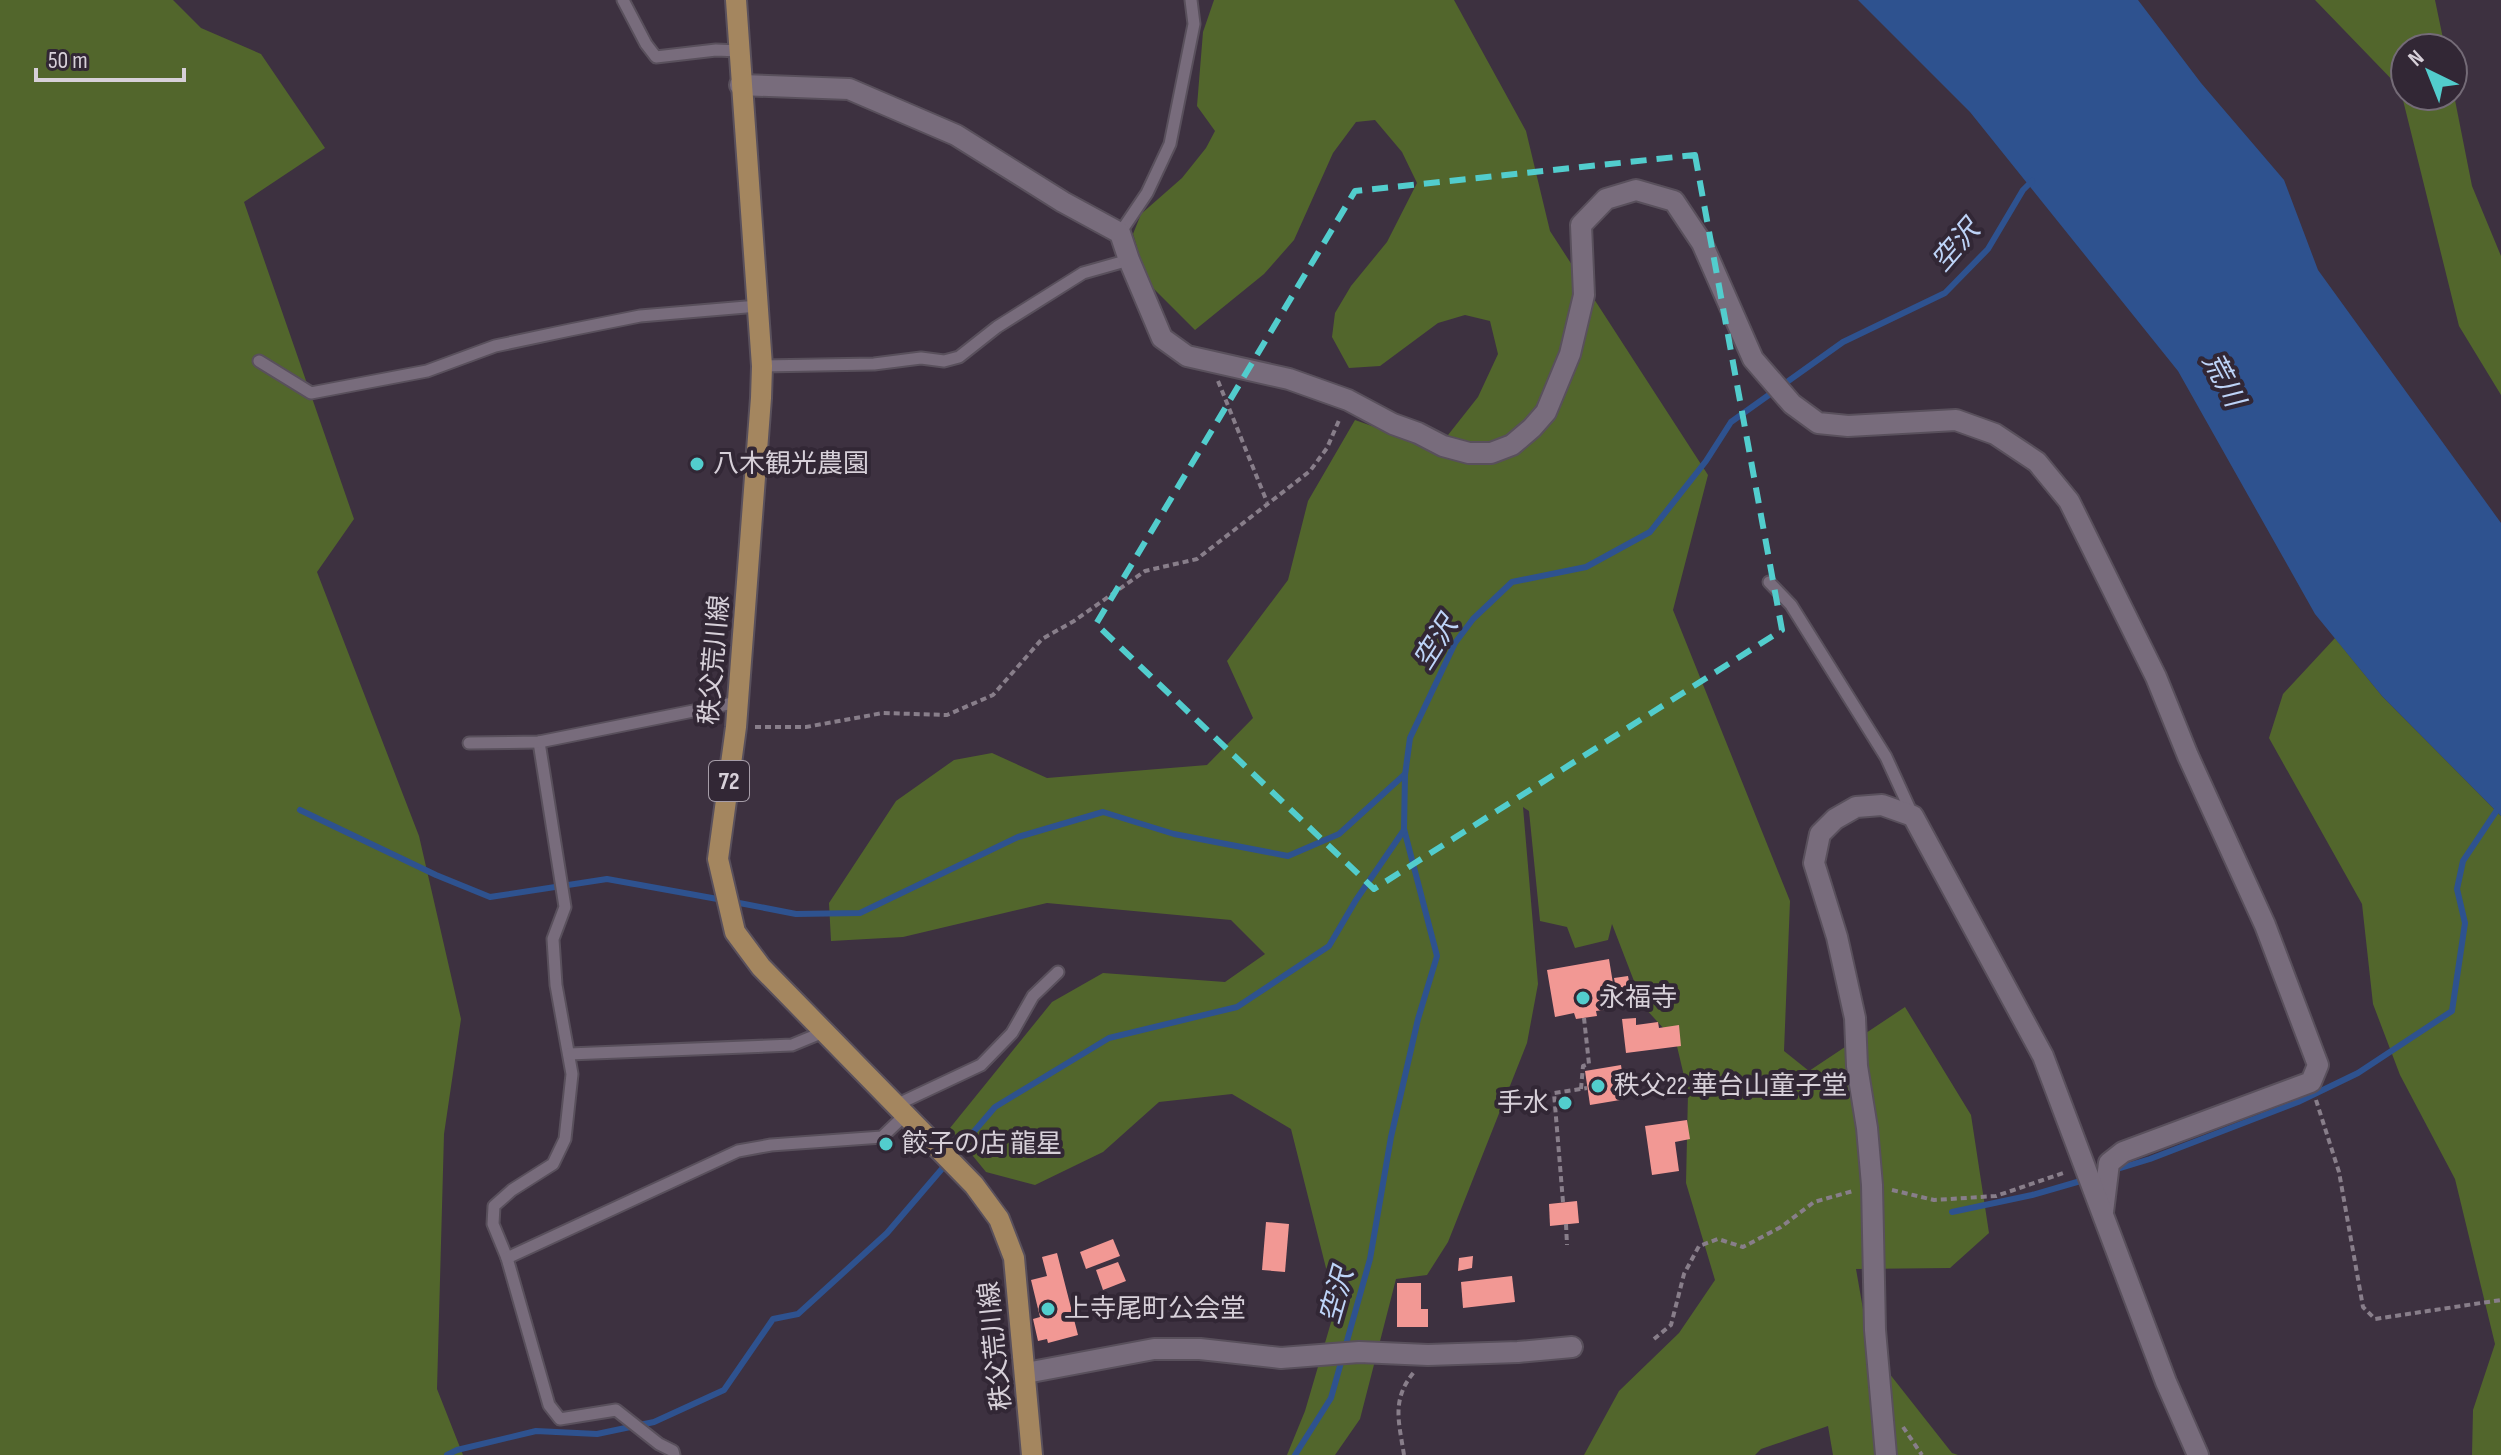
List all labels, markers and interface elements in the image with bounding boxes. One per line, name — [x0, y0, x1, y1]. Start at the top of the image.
scale bar — [36, 32, 184, 82]
north arrow — [2389, 32, 2469, 112]
text: N — [2403, 45, 2430, 72]
text: 50 m — [48, 46, 88, 75]
water label: 空沢 — [1925, 211, 1989, 278]
water label: 荒川 — [2195, 348, 2252, 415]
place label: 八木観光農園 — [713, 449, 869, 480]
marker: 八木観光農園 — [688, 455, 706, 473]
street label: 秩父荒川線 — [694, 594, 736, 726]
water label: 空沢 — [1407, 607, 1467, 675]
road number: 72 — [709, 761, 749, 801]
place label: 永福寺 — [1599, 983, 1677, 1014]
marker: 永福寺 — [1574, 989, 1592, 1007]
place label: 秩父22 華台山童子堂 — [1614, 1071, 1848, 1102]
marker: 秩父22 華台山童子堂 — [1589, 1077, 1607, 1095]
place label: 手水 — [1497, 1088, 1549, 1119]
marker: 手水 — [1556, 1094, 1574, 1112]
place label: 餃子の店 龍星 — [902, 1129, 1062, 1160]
marker: 餃子の店 龍星 — [877, 1135, 895, 1153]
water label: 空沢 — [1313, 1261, 1362, 1327]
street label: 秩父荒川線 — [974, 1280, 1018, 1412]
place label: 上寺尾町公会堂 — [1064, 1294, 1246, 1325]
marker: 上寺尾町公会堂 — [1039, 1300, 1057, 1318]

